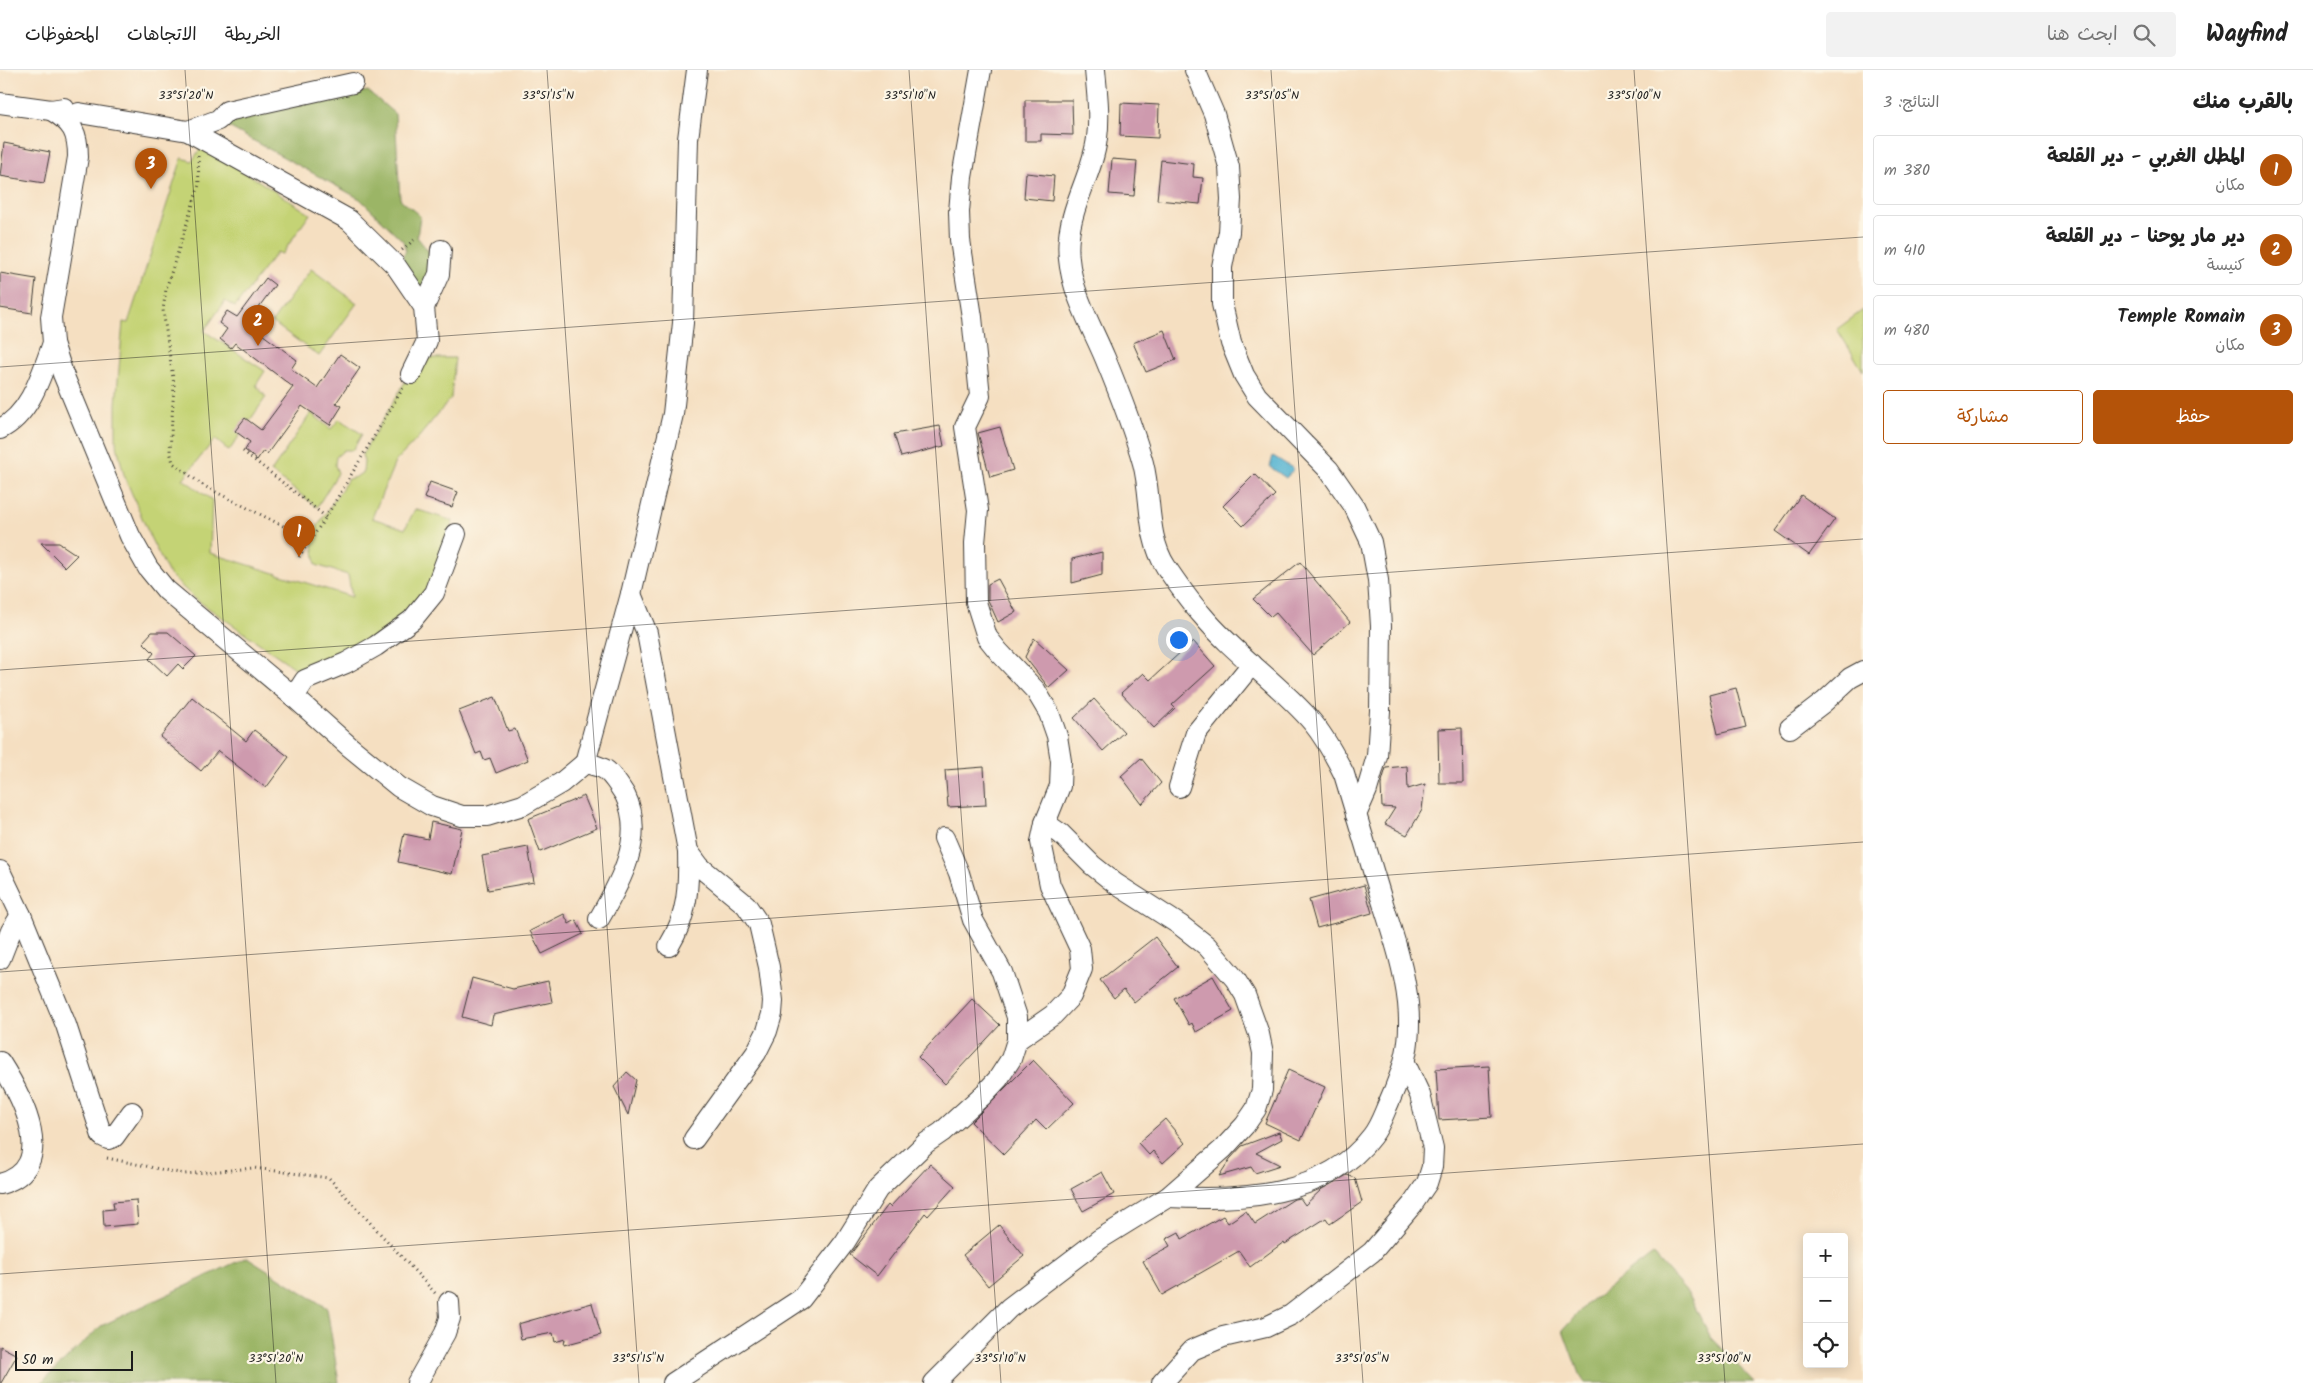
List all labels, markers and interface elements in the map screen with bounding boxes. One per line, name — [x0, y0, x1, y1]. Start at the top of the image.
search box — [1826, 12, 2176, 57]
text: Wayfind — [2206, 15, 2288, 54]
text: ابحث هنا — [2047, 20, 2118, 50]
text: المحفوظات — [25, 21, 99, 50]
text: الاتجاهات — [127, 21, 197, 50]
text: الخريطة — [225, 21, 281, 50]
icon: search — [2130, 21, 2158, 49]
text: 33°51'20"N — [159, 86, 213, 105]
text: 33°51'15"N — [522, 86, 574, 105]
text: 33°51'10"N — [884, 86, 936, 105]
text: 33°51'05"N — [1245, 86, 1299, 105]
text: 33°51'00"N — [1607, 86, 1661, 105]
text: بالقرب منك — [2193, 86, 2293, 119]
text: النتائج: 3 — [1883, 90, 1939, 115]
text: المطل الغربي - دير القلعة — [2047, 142, 2245, 172]
pin: 3 — [135, 148, 167, 189]
text: 380 m — [1884, 158, 1930, 183]
text: 1 — [2274, 158, 2278, 183]
text: مكان — [2215, 173, 2245, 198]
text: دير مار يوحنا - دير القلعة — [2046, 222, 2245, 252]
text: 410 m — [1884, 238, 1925, 263]
text: 2 — [2271, 238, 2281, 263]
text: كنيسة — [2207, 253, 2245, 278]
text: Temple Romain — [2117, 302, 2245, 332]
pin: 2 — [242, 305, 274, 346]
text: 480 m — [1884, 318, 1930, 343]
text: 3 — [2272, 318, 2280, 343]
text: مكان — [2215, 333, 2245, 358]
button: مشاركة — [1883, 390, 2083, 444]
button: حفظ — [2093, 390, 2293, 444]
pin: 1 — [283, 516, 315, 557]
your location — [1166, 627, 1192, 653]
map controls — [1803, 1233, 1848, 1368]
button: + — [1803, 1233, 1848, 1278]
button: − — [1803, 1278, 1848, 1323]
button: locate — [1803, 1323, 1848, 1368]
scale bar — [15, 1348, 132, 1371]
text: 50 m — [22, 1349, 53, 1371]
text: 33°51'20"N — [249, 1349, 303, 1368]
text: 33°51'15"N — [612, 1349, 664, 1368]
text: 33°51'10"N — [974, 1349, 1026, 1368]
text: 33°51'05"N — [1335, 1349, 1389, 1368]
text: 33°51'00"N — [1697, 1349, 1751, 1368]

